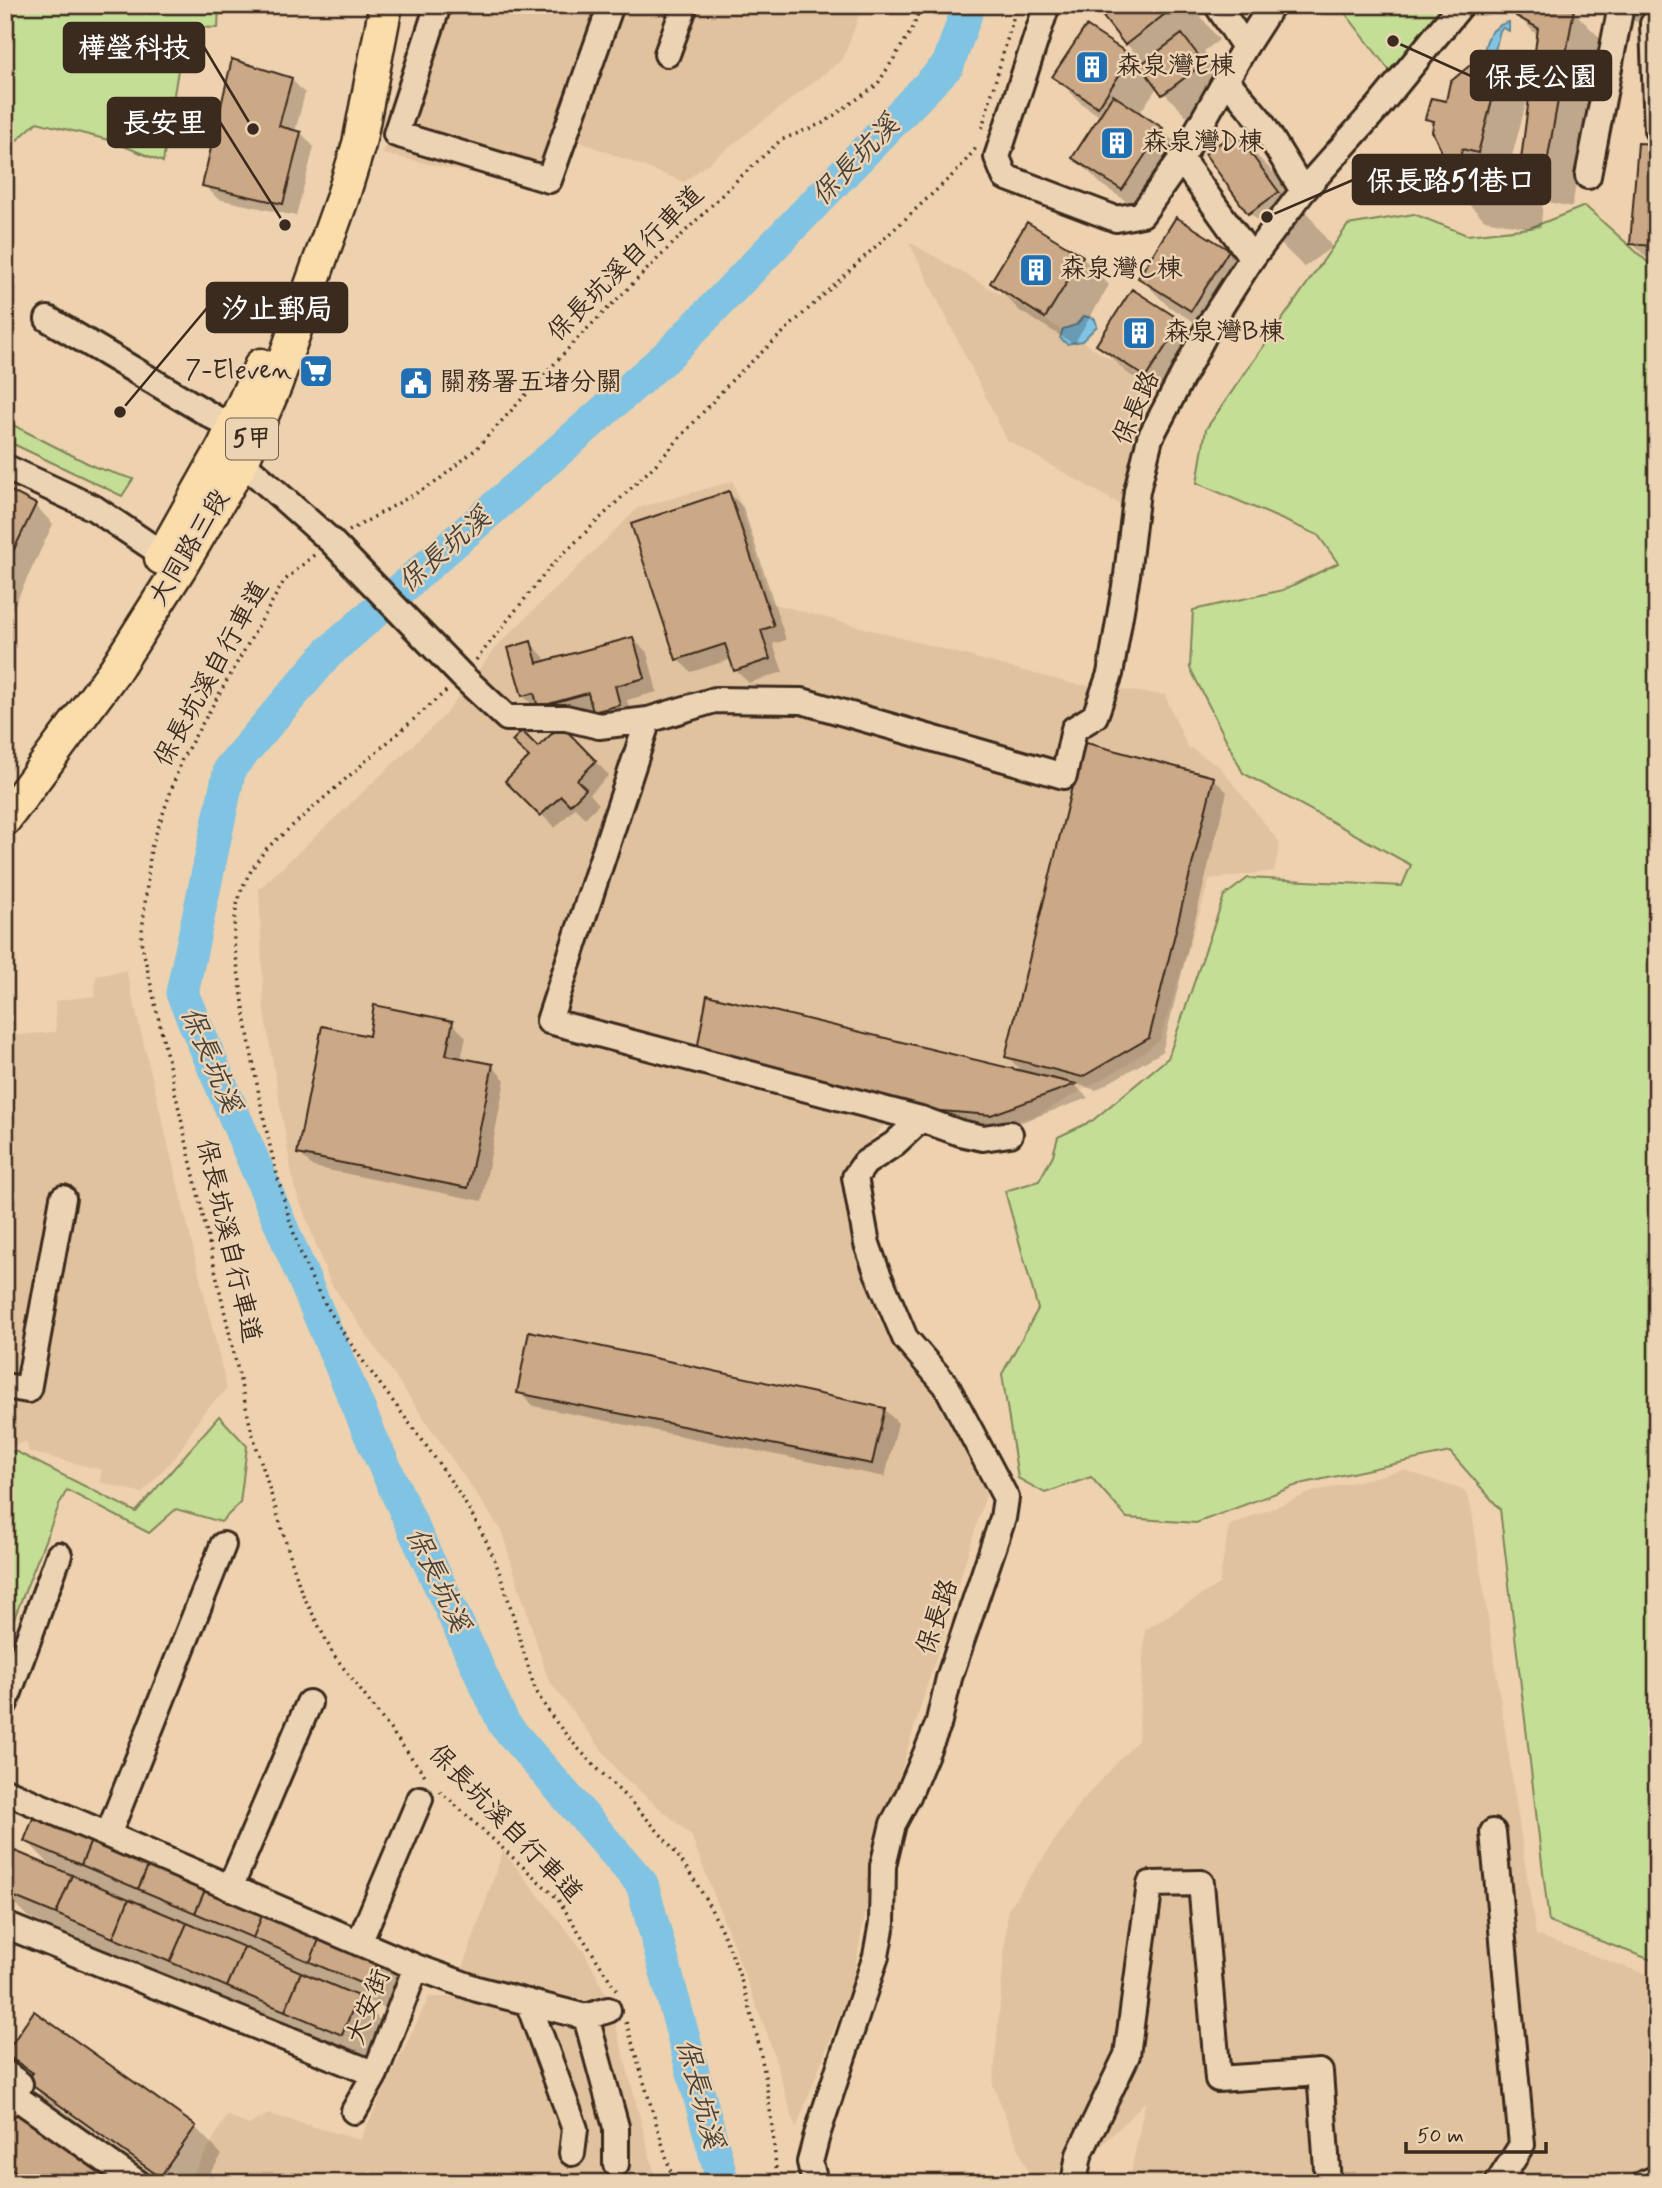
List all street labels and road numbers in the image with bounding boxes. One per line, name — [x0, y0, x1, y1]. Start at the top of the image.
street label: 保長坑溪自行車道 — [540, 178, 712, 350]
street label: 保長路 — [1106, 365, 1168, 451]
road number: 5甲 — [226, 418, 278, 460]
street label: 大同路三段 — [142, 484, 238, 612]
street label: 保長坑溪自行車道 — [147, 575, 277, 773]
street label: 保長坑溪自行車道 — [188, 1136, 268, 1346]
street label: 保長路 — [909, 1575, 967, 1659]
street label: 保長坑溪自行車道 — [421, 1737, 589, 1911]
street label: 大安街 — [339, 1964, 399, 2050]

